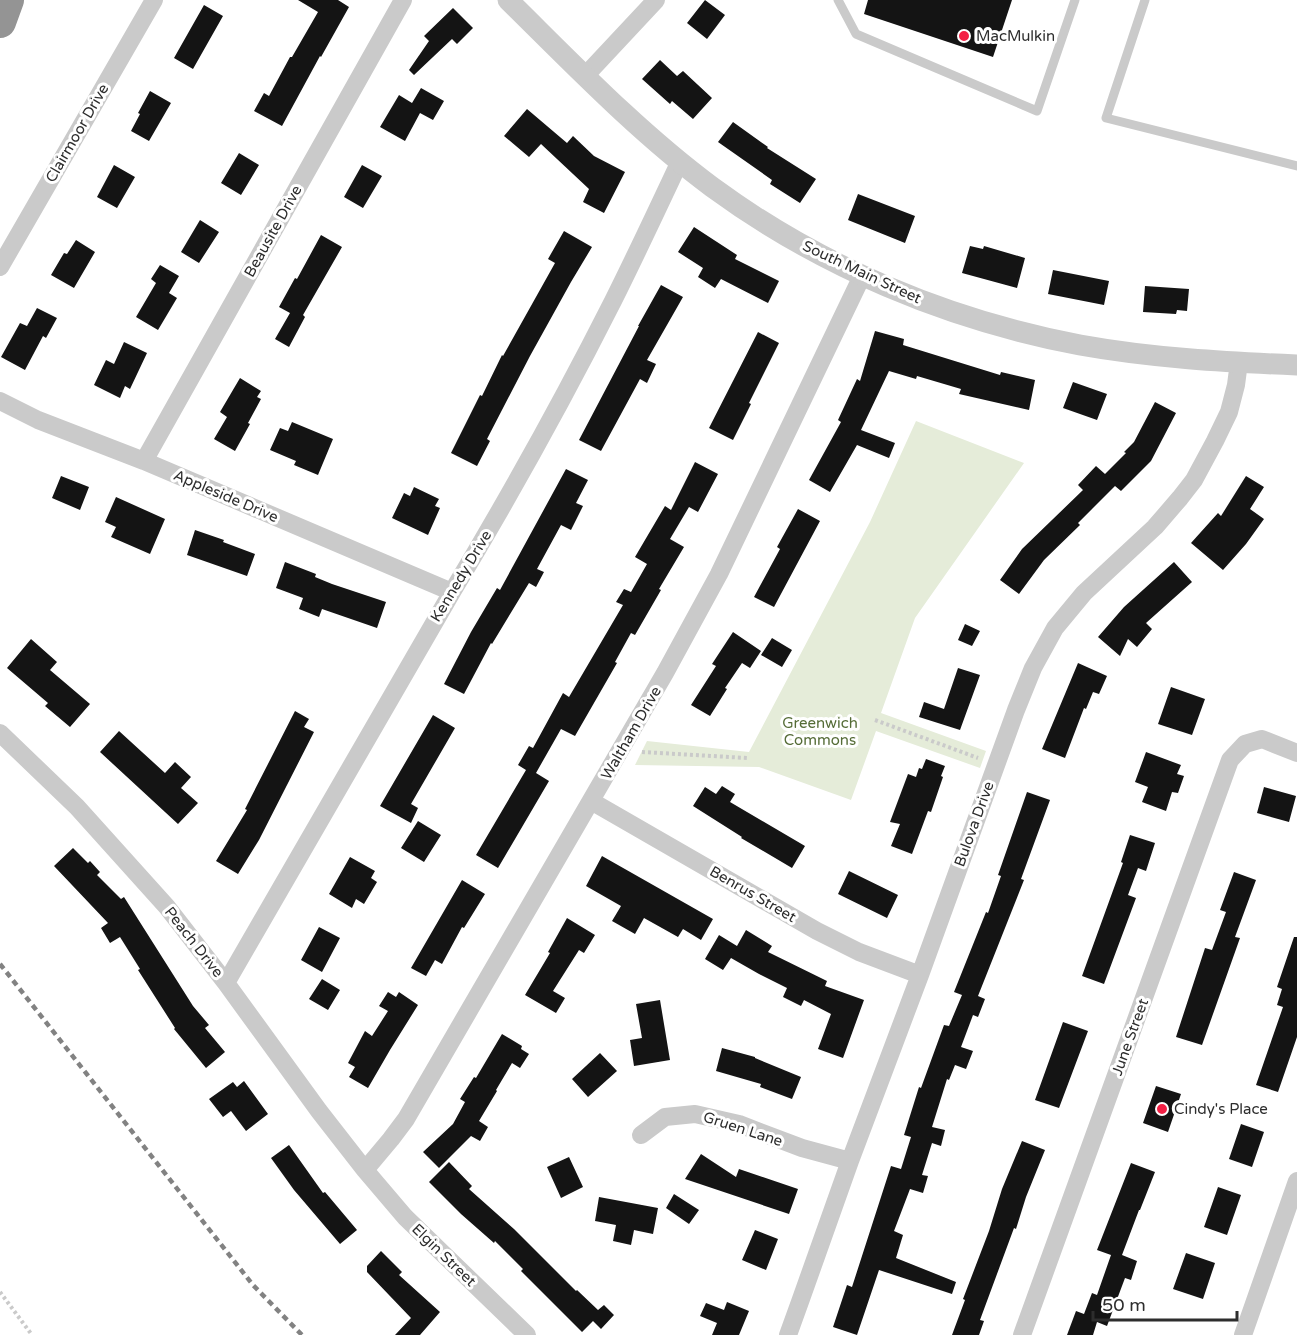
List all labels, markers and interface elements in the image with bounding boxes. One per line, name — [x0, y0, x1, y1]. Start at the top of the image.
place label: MacMulkin — [976, 27, 1055, 45]
marker: MacMulkin — [957, 29, 971, 43]
street label: Clairmoor Drive — [42, 81, 112, 185]
street label: Beausite Drive — [240, 182, 306, 280]
street label: South Main Street — [800, 237, 924, 307]
street label: Appleside Drive — [171, 466, 281, 526]
street label: Kennedy Drive — [427, 527, 495, 625]
street label: Waltham Drive — [597, 683, 665, 783]
park label: Greenwich Commons — [782, 714, 858, 749]
street label: Bulova Drive — [950, 779, 998, 869]
street label: Benrus Street — [707, 862, 800, 926]
street label: Peach Drive — [161, 903, 227, 981]
street label: June Street — [1108, 996, 1152, 1078]
place label: Cindy's Place — [1174, 1100, 1268, 1118]
marker: Cindy's Place — [1155, 1102, 1169, 1116]
street label: Gruen Lane — [701, 1108, 785, 1150]
street label: Elgin Street — [408, 1220, 480, 1290]
scale bar — [1093, 1284, 1237, 1322]
text: 50 m — [1102, 1294, 1146, 1316]

